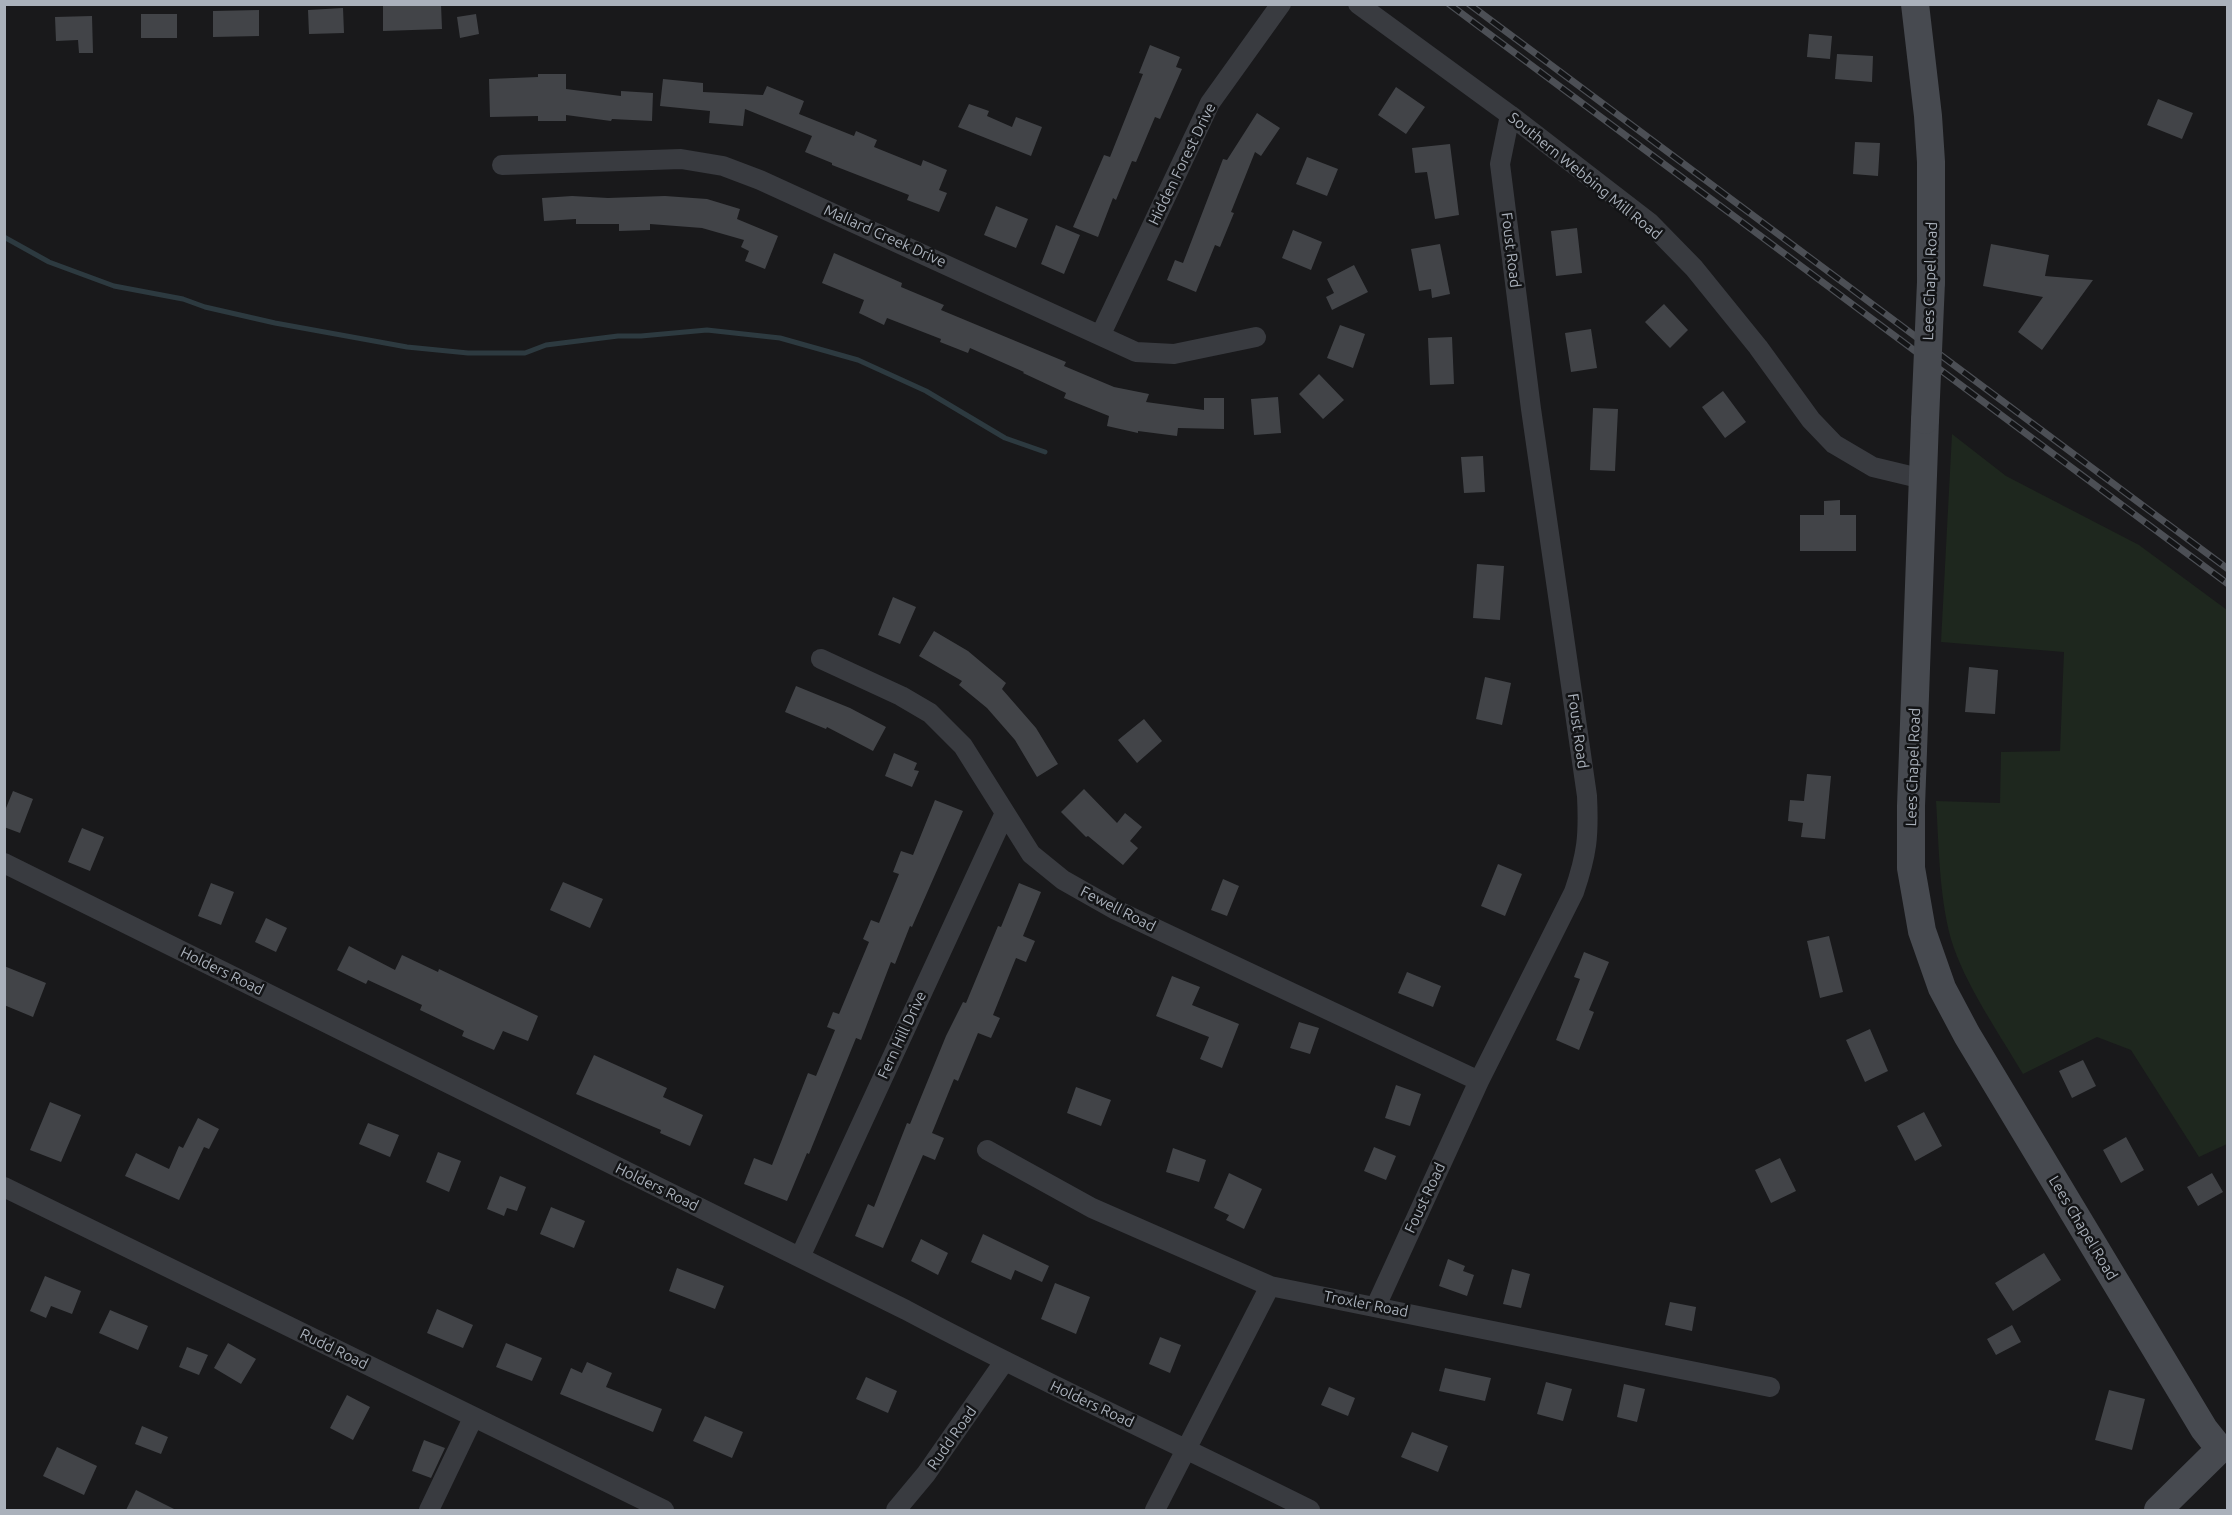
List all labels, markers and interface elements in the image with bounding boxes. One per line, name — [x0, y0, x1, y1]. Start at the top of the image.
street label: Hidden Forest Drive — [1145, 100, 1219, 228]
street label: Southern Webbing Mill Road — [1505, 109, 1665, 243]
street label: Mallard Creek Drive — [821, 201, 949, 271]
street label: Foust Road — [1497, 211, 1525, 289]
street label: Lees Chapel Road — [1919, 221, 1941, 341]
street label: Foust Road — [1564, 692, 1592, 770]
street label: Lees Chapel Road — [1902, 707, 1924, 827]
street label: Fewell Road — [1077, 882, 1159, 936]
street label: Holders Road — [177, 943, 267, 999]
street label: Fern Hill Drive — [874, 988, 930, 1082]
street label: Holders Road — [612, 1159, 702, 1215]
street label: Foust Road — [1401, 1160, 1449, 1236]
street label: Lees Chapel Road — [2045, 1173, 2121, 1283]
street label: Troxler Road — [1322, 1287, 1410, 1321]
street label: Rudd Road — [297, 1325, 371, 1373]
street label: Holders Road — [1047, 1377, 1137, 1431]
street label: Rudd Road — [924, 1403, 980, 1473]

